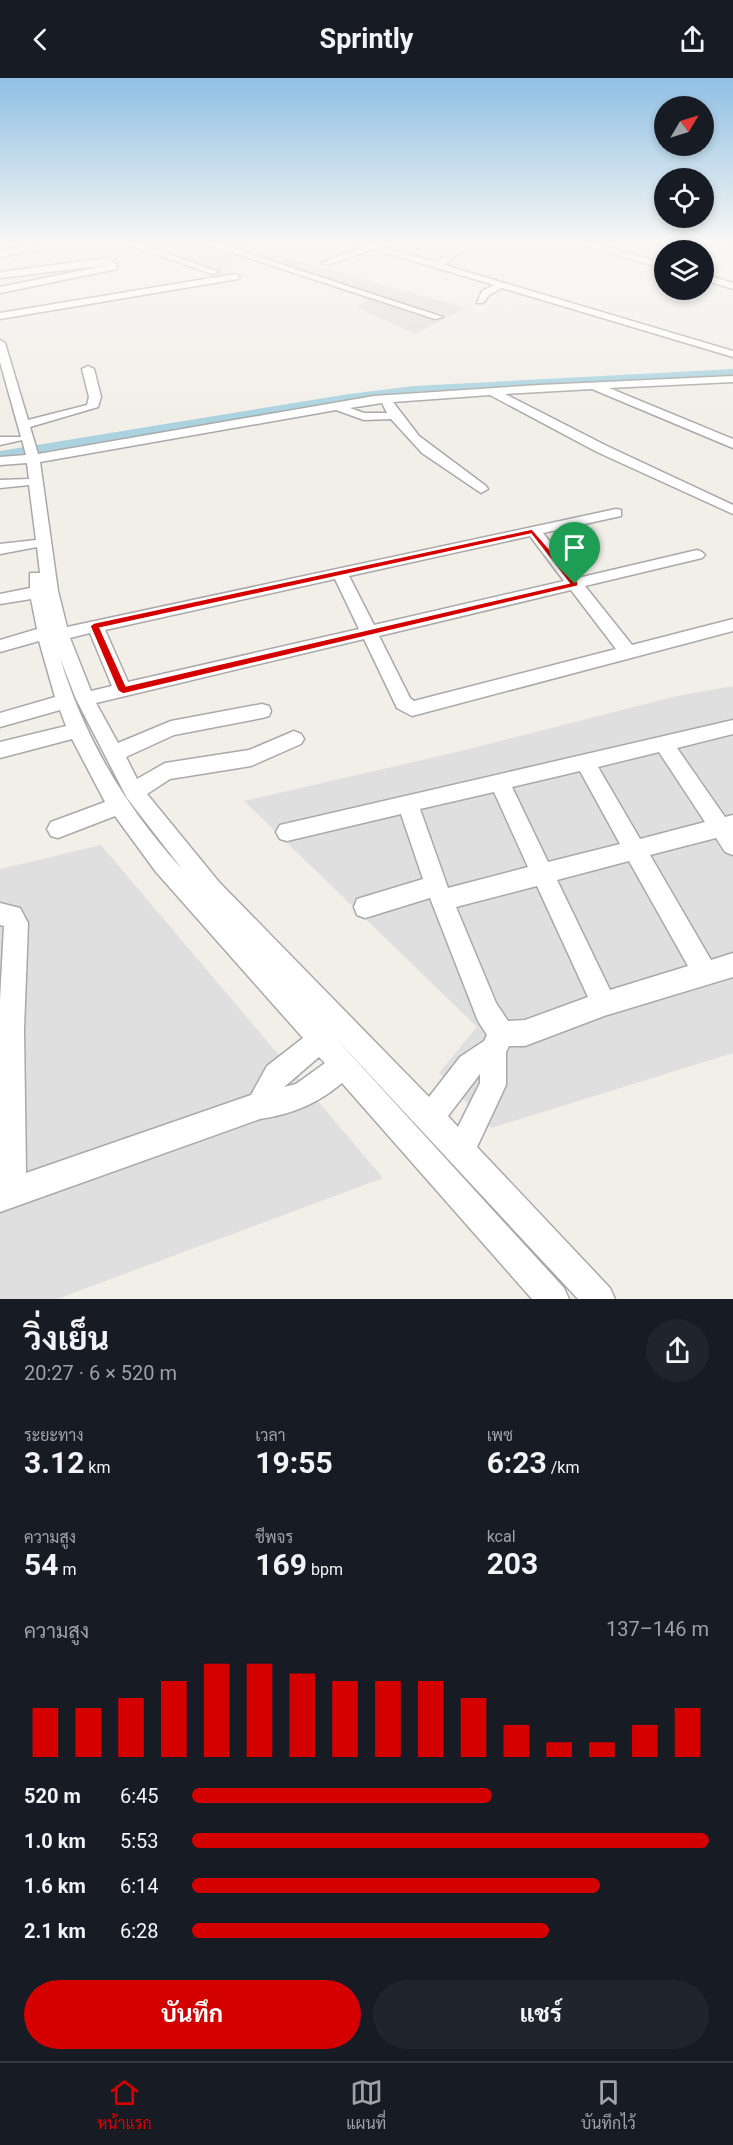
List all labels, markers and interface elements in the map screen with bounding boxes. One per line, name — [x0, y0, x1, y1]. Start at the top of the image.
icon: back — [24, 23, 57, 56]
text: Sprintly — [320, 23, 413, 55]
icon: share — [676, 23, 709, 56]
north arrow — [654, 96, 714, 156]
map controls — [654, 96, 714, 300]
button: locate — [654, 168, 714, 228]
button: layers — [654, 240, 714, 300]
pin — [549, 522, 600, 584]
icon: arrive — [558, 531, 591, 564]
text: วิ่งเย็น — [24, 1319, 109, 1358]
button: share — [646, 1319, 709, 1382]
text: 20:27 · 6 × 520 m — [24, 1361, 177, 1385]
text: ระยะทาง — [24, 1426, 84, 1445]
text: เวลา — [255, 1426, 286, 1445]
text: เพซ — [487, 1426, 513, 1445]
text: 3.12 — [24, 1445, 84, 1480]
text: 19:55 — [255, 1445, 333, 1480]
text: 6:23 — [487, 1445, 547, 1480]
text: km — [84, 1458, 110, 1477]
text: /km — [547, 1458, 579, 1477]
text: kcal — [487, 1527, 516, 1546]
text: ความสูง — [24, 1528, 76, 1547]
text: ชีพจร — [255, 1528, 293, 1547]
text: 203 — [487, 1546, 538, 1581]
text: 54 — [24, 1547, 58, 1582]
text: 169 — [255, 1547, 307, 1582]
text: m — [58, 1560, 76, 1579]
text: bpm — [307, 1560, 343, 1579]
text: 137–146 m — [606, 1617, 709, 1641]
text: ความสูง — [24, 1619, 89, 1643]
text: 520 m — [24, 1784, 81, 1808]
text: 6:45 — [120, 1784, 159, 1808]
text: 1.0 km — [24, 1829, 86, 1853]
text: 5:53 — [120, 1829, 159, 1853]
text: 1.6 km — [24, 1874, 86, 1898]
text: 6:14 — [120, 1874, 159, 1898]
text: 2.1 km — [24, 1919, 86, 1943]
text: 6:28 — [120, 1919, 159, 1943]
button: บันทึก — [24, 1980, 361, 2049]
button: แชร์ — [373, 1980, 709, 2049]
tab: หน้าแรก — [97, 2076, 152, 2133]
tab: แผนที่ — [346, 2076, 386, 2133]
tab: บันทึกไว้ — [581, 2076, 636, 2133]

